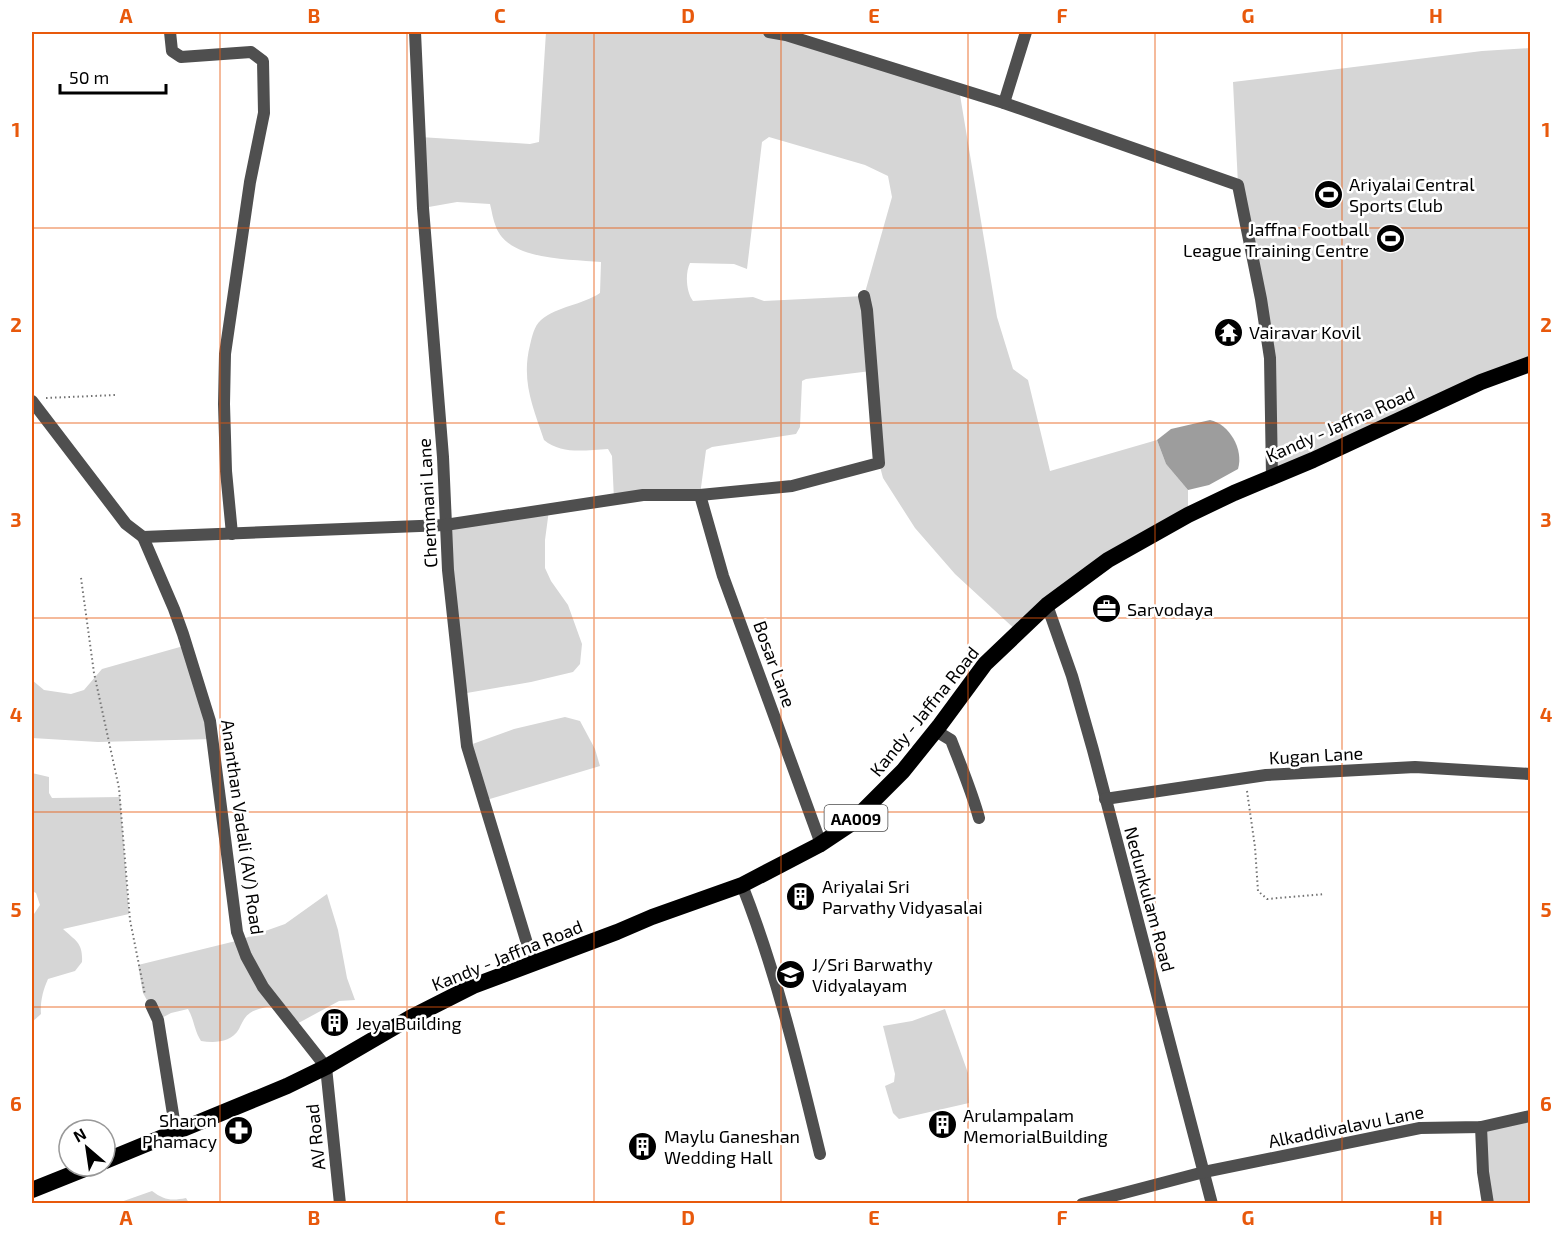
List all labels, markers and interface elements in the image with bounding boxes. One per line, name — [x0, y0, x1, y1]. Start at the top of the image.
text: A — [119, 3, 133, 27]
text: B — [308, 3, 320, 27]
text: C — [494, 3, 506, 27]
text: D — [681, 3, 695, 27]
text: E — [868, 3, 880, 27]
text: F — [1056, 3, 1068, 27]
text: G — [1242, 3, 1254, 27]
text: H — [1429, 3, 1443, 27]
scale bar — [60, 57, 166, 95]
text: 50 m — [69, 66, 109, 88]
text: 1 — [12, 117, 20, 141]
text: 1 — [1542, 117, 1550, 141]
place label: Ariyalai Central Sports Club — [1349, 173, 1475, 216]
sports icon: Ariyalai Central Sports Club — [1312, 178, 1344, 210]
place label: Jaffna Football League Training Centre — [1183, 218, 1370, 261]
sports icon: Jaffna Football League Training Centre — [1374, 223, 1406, 255]
text: 2 — [10, 312, 22, 336]
text: 2 — [1540, 312, 1552, 336]
temple icon: Vairavar Kovil — [1212, 316, 1244, 348]
place label: Vairavar Kovil — [1249, 321, 1362, 343]
street label: Kandy - Jaffna Road — [1262, 381, 1418, 467]
street label: Chemmani Lane — [413, 438, 441, 568]
text: 3 — [10, 507, 22, 531]
text: 3 — [1540, 507, 1552, 531]
office icon: Sarvodaya — [1090, 593, 1122, 625]
place label: Sarvodaya — [1127, 598, 1213, 620]
street label: Bosar Lane — [749, 618, 801, 710]
street label: Kandy - Jaffna Road — [865, 642, 983, 780]
text: 4 — [10, 702, 23, 726]
text: 4 — [1540, 702, 1553, 726]
street label: Ananthan Vadali (AV) Road — [217, 718, 269, 936]
street label: Kugan Lane — [1268, 742, 1364, 768]
road number: AA009 — [824, 805, 888, 831]
street label: Nedunkulam Road — [1120, 824, 1180, 974]
place label: Ariyalai Sri Parvathy Vidyasalai — [822, 875, 983, 918]
building icon: Ariyalai Sri Parvathy Vidyasalai — [785, 880, 817, 912]
text: 5 — [10, 897, 22, 921]
text: 5 — [1540, 897, 1552, 921]
street label: Kandy - Jaffna Road — [428, 915, 586, 995]
place label: J/Sri Barwathy Vidyalayam — [812, 953, 933, 996]
school or university icon: J/Sri Barwathy Vidyalayam — [775, 958, 807, 990]
building icon: Jeya Building — [319, 1007, 351, 1039]
place label: Jeya Building — [356, 1012, 462, 1034]
text: 6 — [10, 1091, 22, 1115]
text: 6 — [1540, 1091, 1552, 1115]
street label: Alkaddivalavu Lane — [1266, 1100, 1426, 1152]
street label: AV Road — [301, 1103, 329, 1171]
place label: Arulampalam MemorialBuilding — [963, 1104, 1108, 1147]
place label: Sharon Phamacy — [142, 1109, 217, 1152]
building icon: Arulampalam MemorialBuilding — [926, 1109, 958, 1141]
pharmacy icon: Sharon Phamacy — [222, 1114, 254, 1146]
north arrow — [57, 1118, 117, 1178]
text: N — [70, 1123, 89, 1146]
place label: Maylu Ganeshan Wedding Hall — [664, 1125, 800, 1168]
building icon: Maylu Ganeshan Wedding Hall — [627, 1130, 659, 1162]
text: A — [119, 1205, 133, 1229]
text: B — [308, 1205, 320, 1229]
text: C — [494, 1205, 506, 1229]
text: D — [681, 1205, 695, 1229]
text: E — [868, 1205, 880, 1229]
text: F — [1056, 1205, 1068, 1229]
text: G — [1242, 1205, 1254, 1229]
text: H — [1429, 1205, 1443, 1229]

